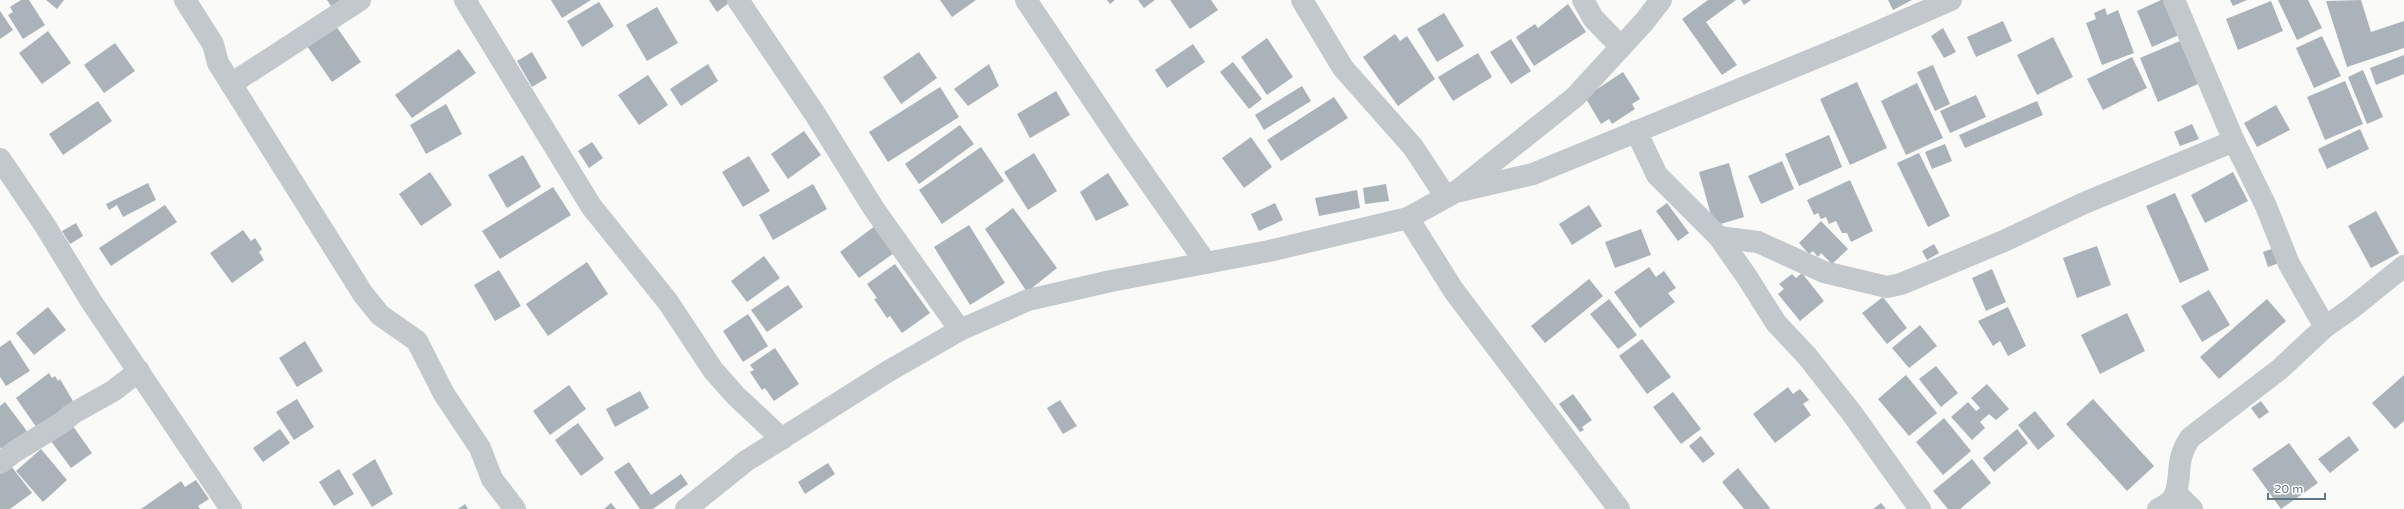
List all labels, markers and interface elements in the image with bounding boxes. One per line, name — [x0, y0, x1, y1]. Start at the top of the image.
scale bar — [2268, 475, 2325, 501]
text: 20 m — [2274, 482, 2303, 496]

